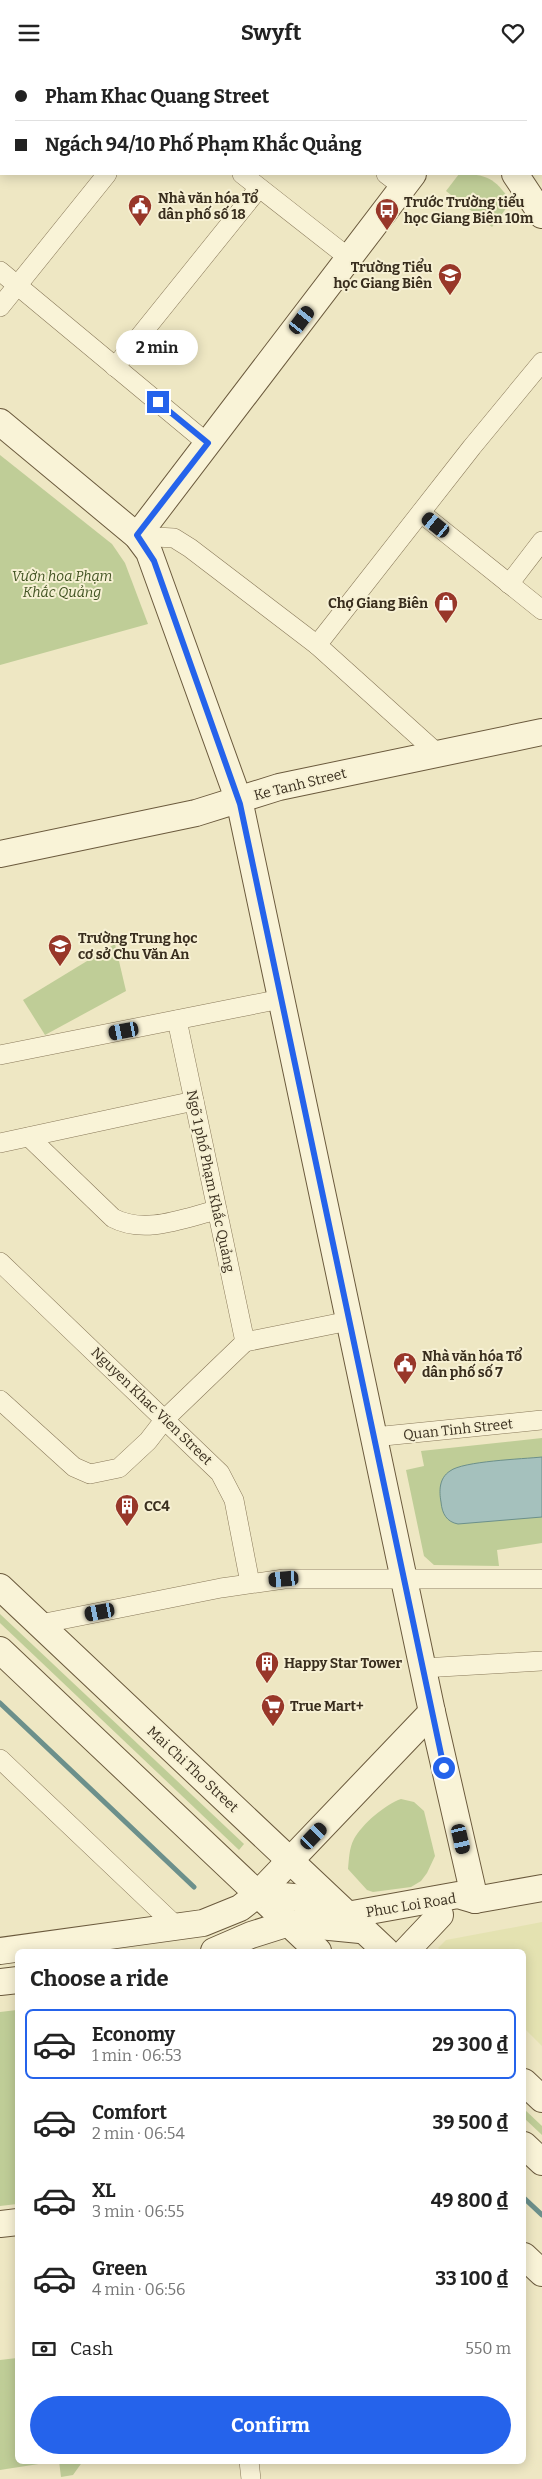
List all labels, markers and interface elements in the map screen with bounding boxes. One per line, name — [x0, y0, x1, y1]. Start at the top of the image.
icon: menu — [15, 19, 43, 47]
text: Swyft — [241, 19, 301, 46]
icon: heart — [499, 19, 527, 47]
text: Pham Khac Quang Street — [45, 85, 269, 108]
text: Ngách 94/10 Phố Phạm Khắc Quảng — [45, 133, 362, 156]
place label: Nhà văn hóa Tổ dân phố số 18 — [158, 189, 259, 223]
public building icon: Nhà văn hóa Tổ dân phố số 18 — [127, 193, 153, 227]
place label: Trước Trường tiểu học Giang Biên 10m — [404, 193, 534, 227]
bus stop icon: Trước Trường tiểu học Giang Biên 10m — [374, 197, 400, 231]
place label: Trường Tiểu học Giang Biên — [333, 258, 432, 292]
school or university icon: Trường Tiểu học Giang Biên — [437, 262, 463, 296]
car — [286, 304, 317, 336]
callout: 2 min — [117, 329, 199, 365]
text: 2 min — [136, 338, 178, 357]
route end — [147, 391, 169, 413]
car — [419, 510, 452, 540]
park label: Vườn hoa Phạm Khắc Quảng — [12, 568, 112, 601]
shop icon: Chợ Giang Biên — [433, 590, 459, 624]
place label: Chợ Giang Biên — [328, 595, 428, 612]
street label: Ke Tanh Street — [252, 765, 348, 804]
place label: Trường Trung học cơ sở Chu Văn An — [78, 930, 197, 963]
school or university icon: Trường Trung học cơ sở Chu Văn An — [47, 933, 73, 967]
car — [107, 1021, 140, 1041]
street label: Ngõ 1 phố Phạm Khắc Quảng — [183, 1088, 239, 1274]
street label: Nguyen Khac Vien Street — [88, 1344, 216, 1469]
place label: Nhà văn hóa Tổ dân phố số 7 — [422, 1347, 523, 1381]
public building icon: Nhà văn hóa Tổ dân phố số 7 — [392, 1351, 418, 1385]
street label: Quan Tinh Street — [402, 1415, 514, 1444]
building icon: CC4 — [114, 1493, 140, 1527]
place label: CC4 — [144, 1498, 170, 1515]
car — [268, 1570, 299, 1588]
car — [83, 1602, 116, 1622]
building icon: Happy Star Tower — [254, 1650, 280, 1684]
place label: Happy Star Tower — [284, 1655, 403, 1672]
supermarket icon: True Mart+ — [260, 1693, 286, 1727]
place label: True Mart+ — [290, 1698, 364, 1715]
street label: Mai Chi Tho Street — [144, 1723, 242, 1816]
route start — [433, 1757, 455, 1779]
car — [298, 1820, 329, 1852]
car — [450, 1823, 471, 1855]
street label: Phuc Loi Road — [365, 1890, 457, 1921]
text: Choose a ride — [30, 1965, 169, 1992]
icon: car — [32, 2022, 77, 2067]
text: Economy — [92, 2023, 175, 2046]
text: 29 300 ₫ — [432, 2033, 509, 2056]
text: 1 min · 06:53 — [92, 2046, 182, 2065]
icon: car — [32, 2100, 77, 2145]
text: Comfort — [92, 2101, 167, 2124]
text: 39 500 ₫ — [432, 2111, 509, 2134]
text: 2 min · 06:54 — [92, 2124, 185, 2143]
icon: car — [32, 2178, 77, 2223]
text: XL — [92, 2179, 116, 2202]
text: 49 800 ₫ — [431, 2189, 509, 2212]
text: 3 min · 06:55 — [92, 2202, 184, 2221]
icon: car — [32, 2256, 77, 2301]
text: Green — [92, 2257, 147, 2280]
text: 33 100 ₫ — [435, 2267, 509, 2290]
text: 4 min · 06:56 — [92, 2280, 185, 2299]
icon: cash — [30, 2335, 58, 2363]
text: Cash — [70, 2337, 113, 2360]
text: 550 m — [465, 2339, 511, 2358]
button: Confirm — [30, 2396, 511, 2454]

